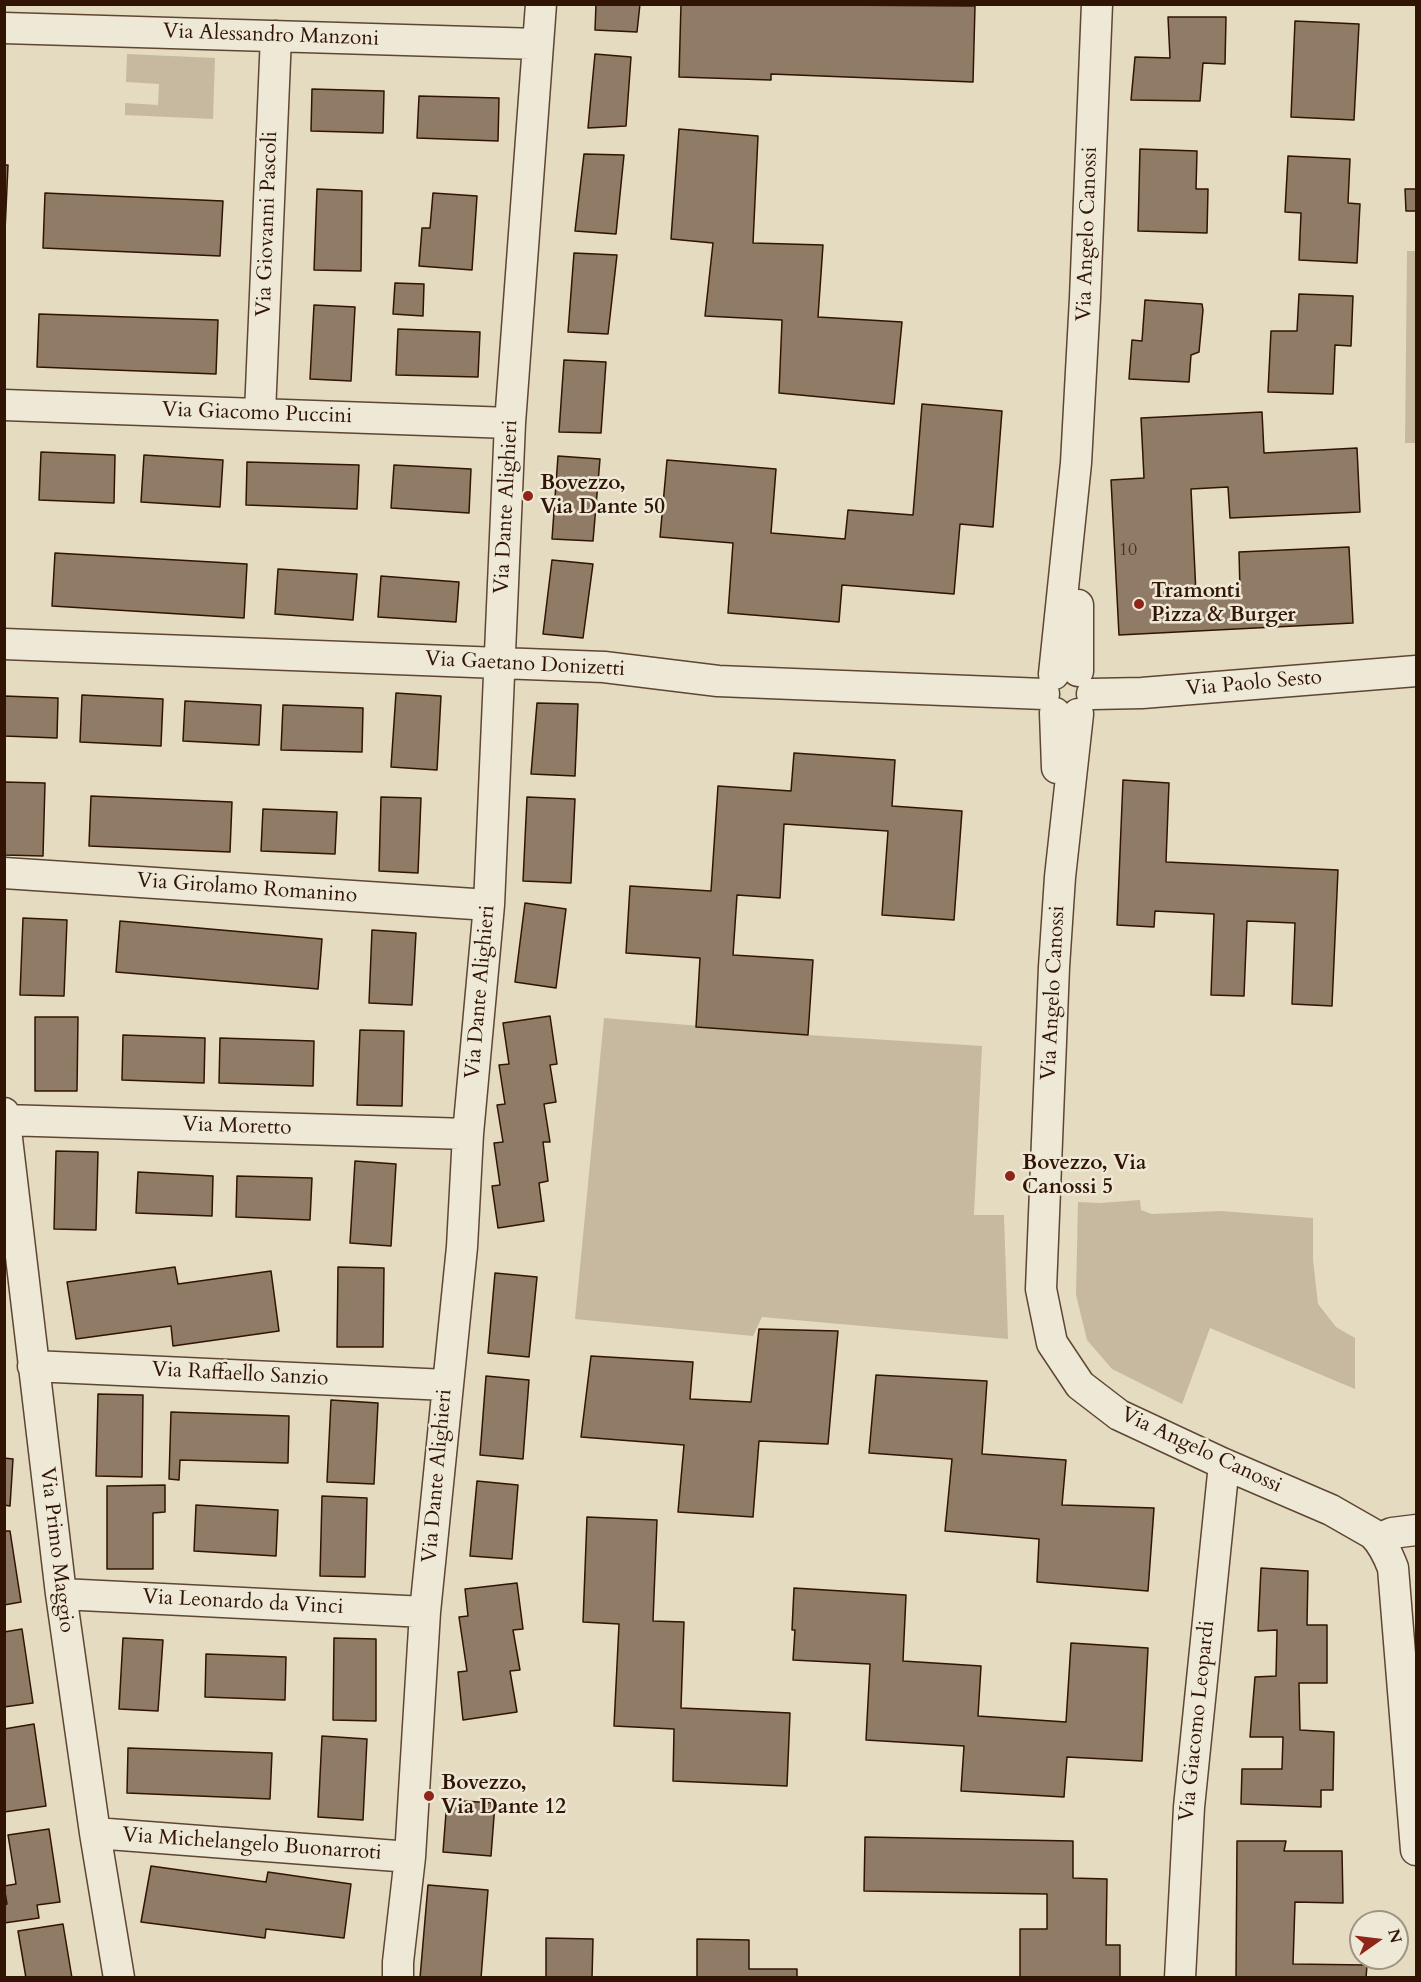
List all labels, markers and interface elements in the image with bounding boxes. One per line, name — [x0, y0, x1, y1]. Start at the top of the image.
street label: Via Alessandro Manzoni — [163, 20, 379, 52]
street label: Via Giovanni Pascoli — [252, 131, 284, 317]
street label: Via Angelo Canossi — [1072, 146, 1104, 322]
street label: Via Giacomo Puccini — [162, 398, 352, 430]
street label: Via Dante Alighieri — [490, 419, 524, 595]
place label: Bovezzo, Via Dante 50 — [540, 471, 665, 521]
marker: Bovezzo, Via Dante 50 — [521, 489, 535, 503]
house number: 10 — [1119, 540, 1137, 562]
place label: Tramonti Pizza & Burger — [1151, 579, 1296, 629]
marker: Tramonti Pizza & Burger — [1132, 597, 1146, 611]
street label: Via Gaetano Donizetti — [424, 647, 626, 683]
street label: Via Paolo Sesto — [1185, 666, 1323, 702]
street label: Via Girolamo Romanino — [136, 869, 358, 909]
street label: Via Dante Alighieri — [461, 904, 501, 1080]
street label: Via Angelo Canossi — [1037, 905, 1071, 1081]
street label: Via Moretto — [182, 1113, 292, 1141]
place label: Bovezzo, Via Canossi 5 — [1022, 1151, 1146, 1201]
marker: Bovezzo, Via Canossi 5 — [1003, 1169, 1017, 1183]
street label: Via Raffaello Sanzio — [151, 1358, 329, 1392]
street label: Via Dante Alighieri — [418, 1388, 458, 1564]
street label: Via Angelo Canossi — [1116, 1403, 1286, 1499]
street label: Via Primo Maggio — [33, 1466, 79, 1634]
street label: Via Leonardo da Vinci — [142, 1585, 344, 1621]
street label: Via Giacomo Leopardi — [1175, 1619, 1221, 1823]
place label: Bovezzo, Via Dante 12 — [441, 1771, 566, 1821]
marker: Bovezzo, Via Dante 12 — [422, 1789, 436, 1803]
street label: Via Michelangelo Buonarroti — [122, 1823, 382, 1867]
north arrow — [1349, 1910, 1409, 1970]
text: N — [1382, 1927, 1407, 1946]

